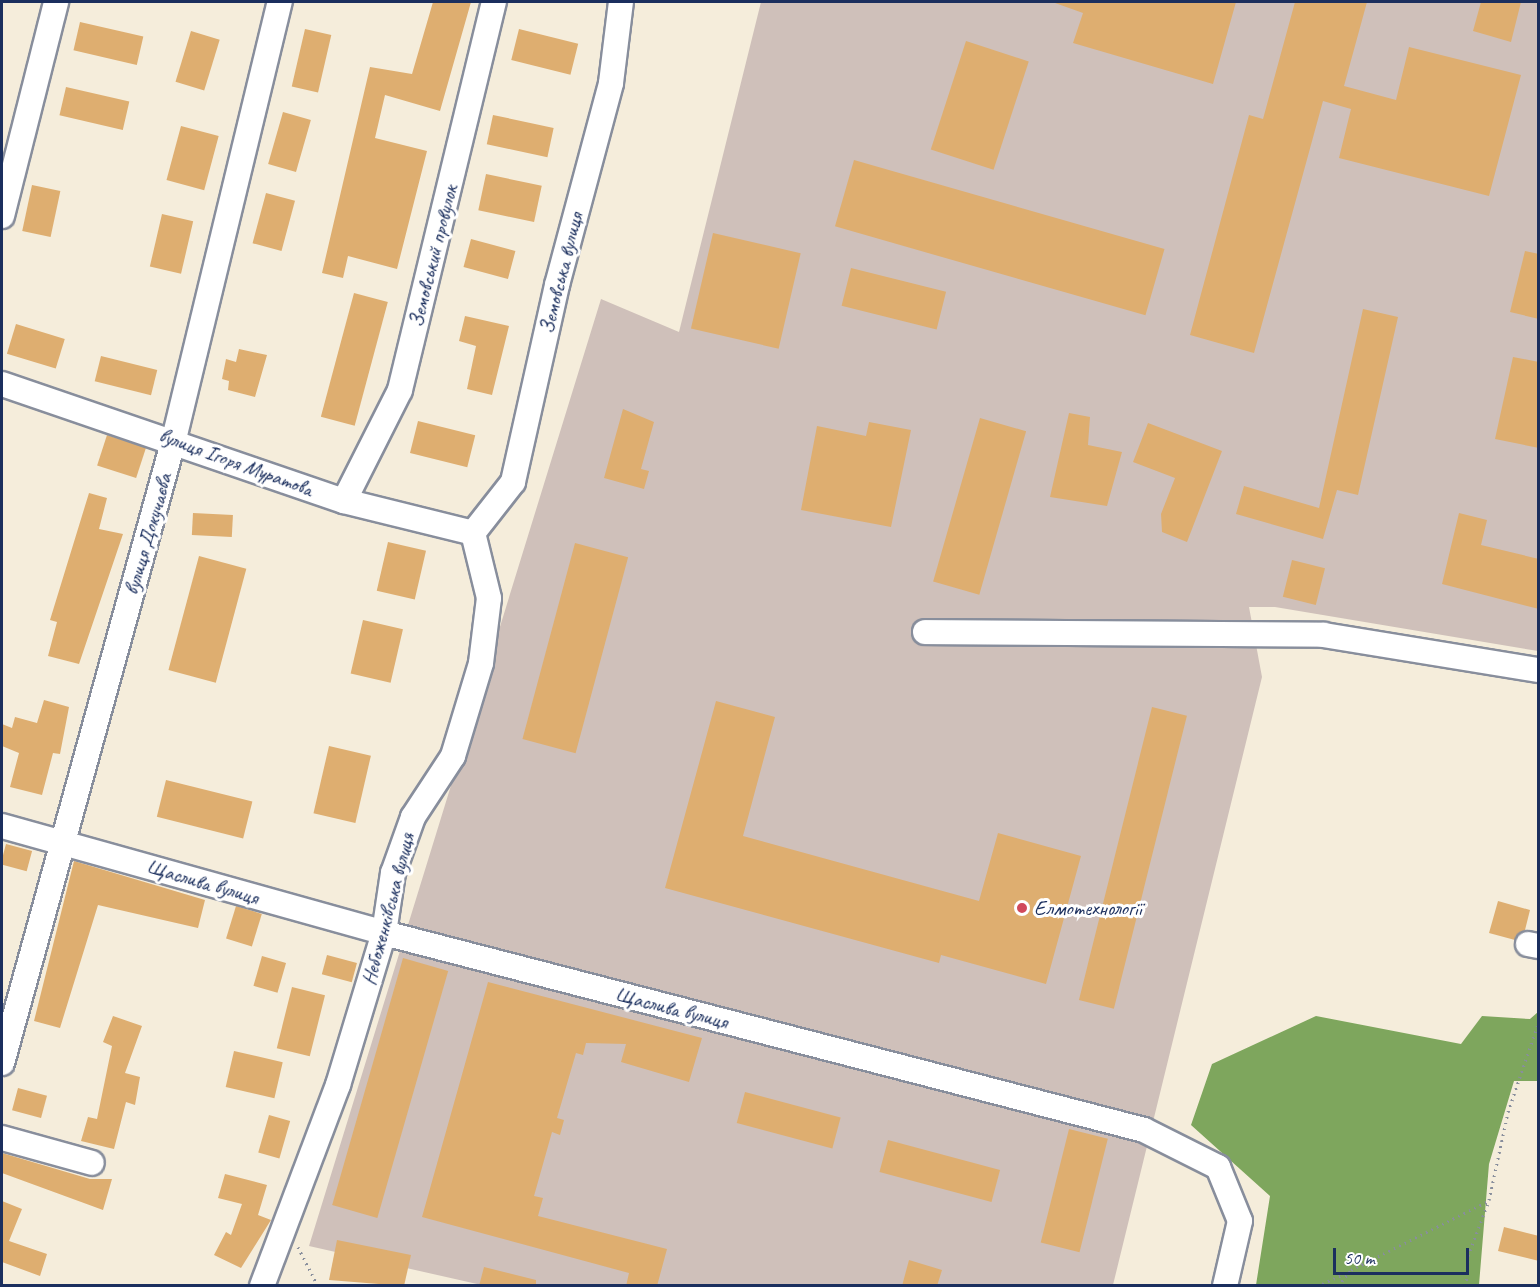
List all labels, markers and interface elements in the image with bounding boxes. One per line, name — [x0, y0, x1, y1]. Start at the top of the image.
street label: Земовський провулок — [403, 182, 463, 330]
street label: Земовська вулиця — [534, 210, 588, 336]
street label: вулиця Ігоря Муратова — [155, 422, 317, 502]
street label: вулиця Докучаєва — [119, 470, 177, 598]
street label: Небоженківська вулиця — [355, 830, 421, 988]
street label: Щаслива вулиця — [144, 854, 262, 910]
place label: Елмотехнології — [1034, 895, 1142, 921]
marker: Елмотехнології — [1015, 901, 1029, 915]
street label: Щаслива вулиця — [613, 982, 731, 1034]
scale bar — [1336, 1236, 1472, 1274]
text: 50 m — [1344, 1247, 1375, 1269]

